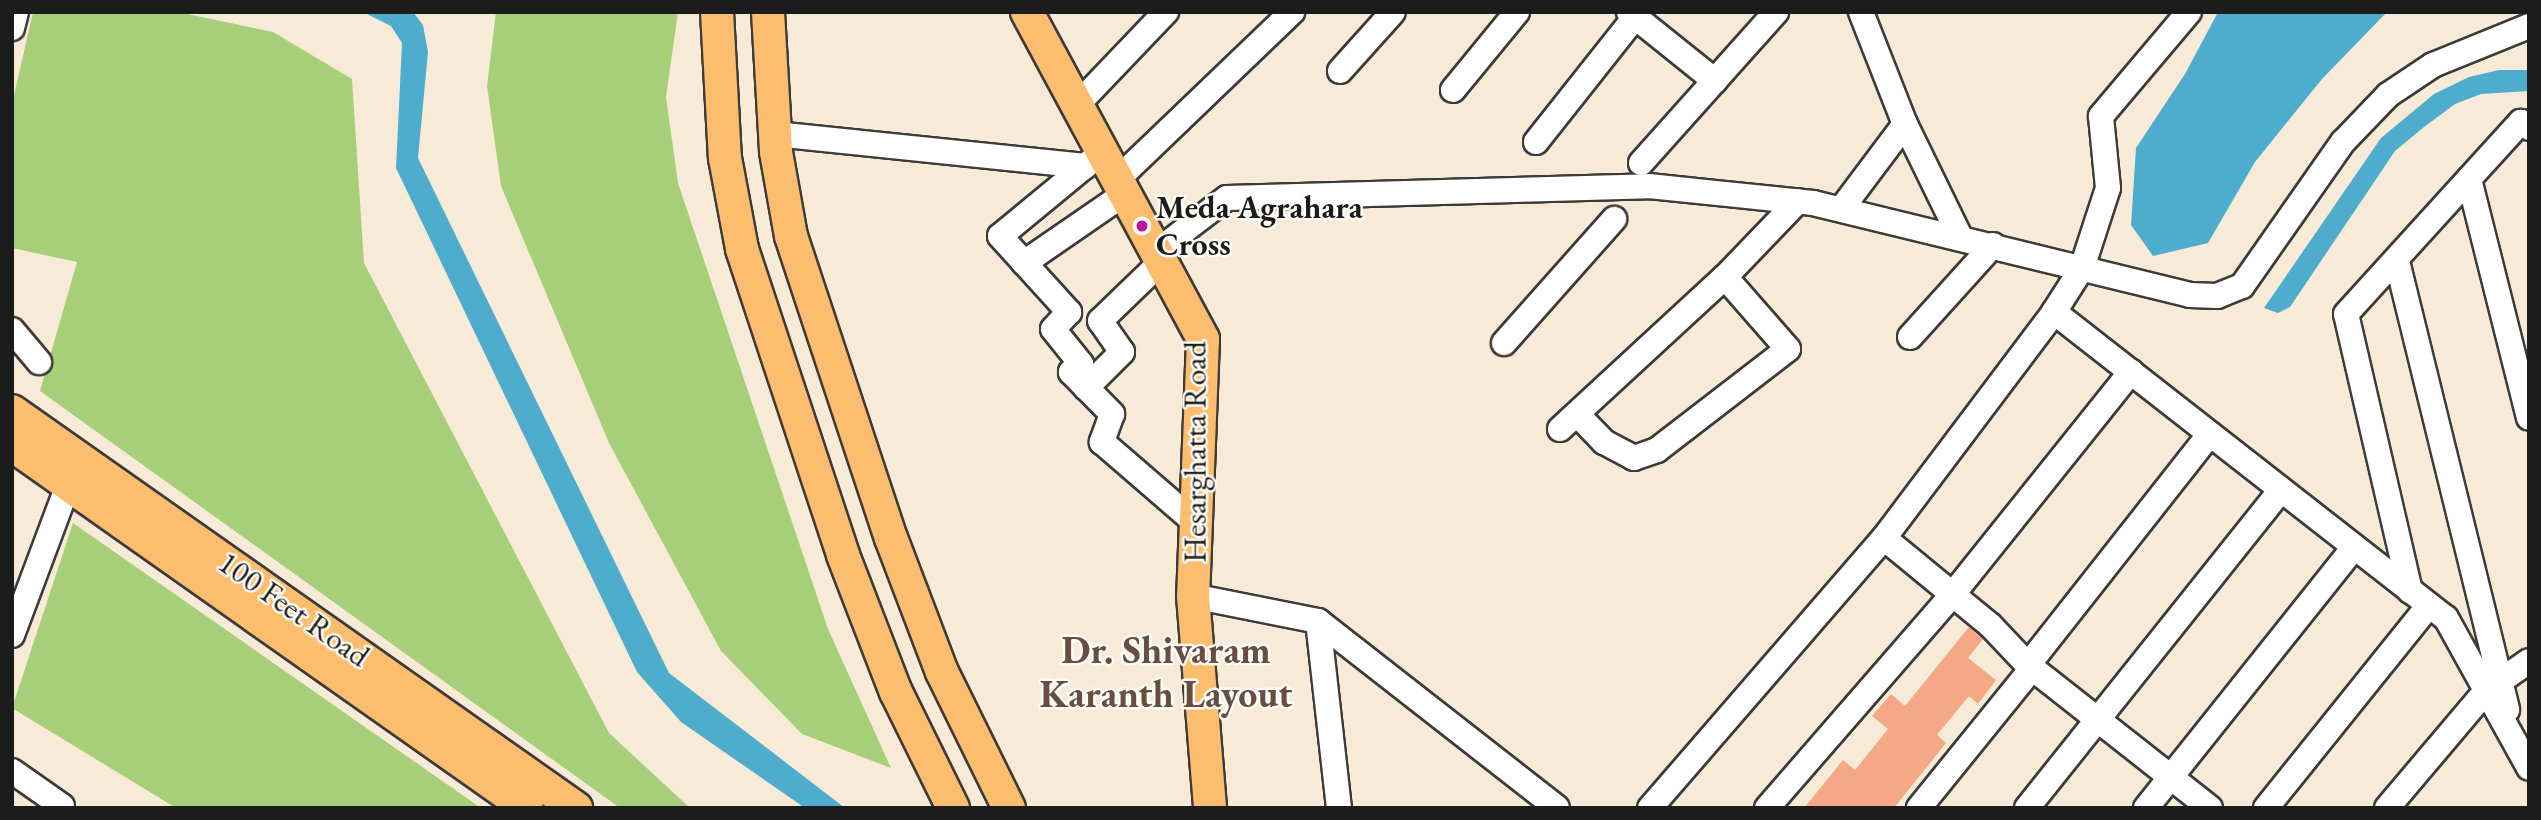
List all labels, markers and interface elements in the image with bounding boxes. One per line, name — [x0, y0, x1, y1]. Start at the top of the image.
place label: Meda Agrahara Cross — [1156, 189, 1363, 264]
marker: Meda Agrahara Cross — [1134, 218, 1150, 234]
street label: Hesarghatta Road — [1176, 341, 1214, 563]
street label: 100 Feet Road — [211, 543, 377, 675]
district label: Dr. Shivaram Karanth Layout — [1039, 627, 1293, 716]

